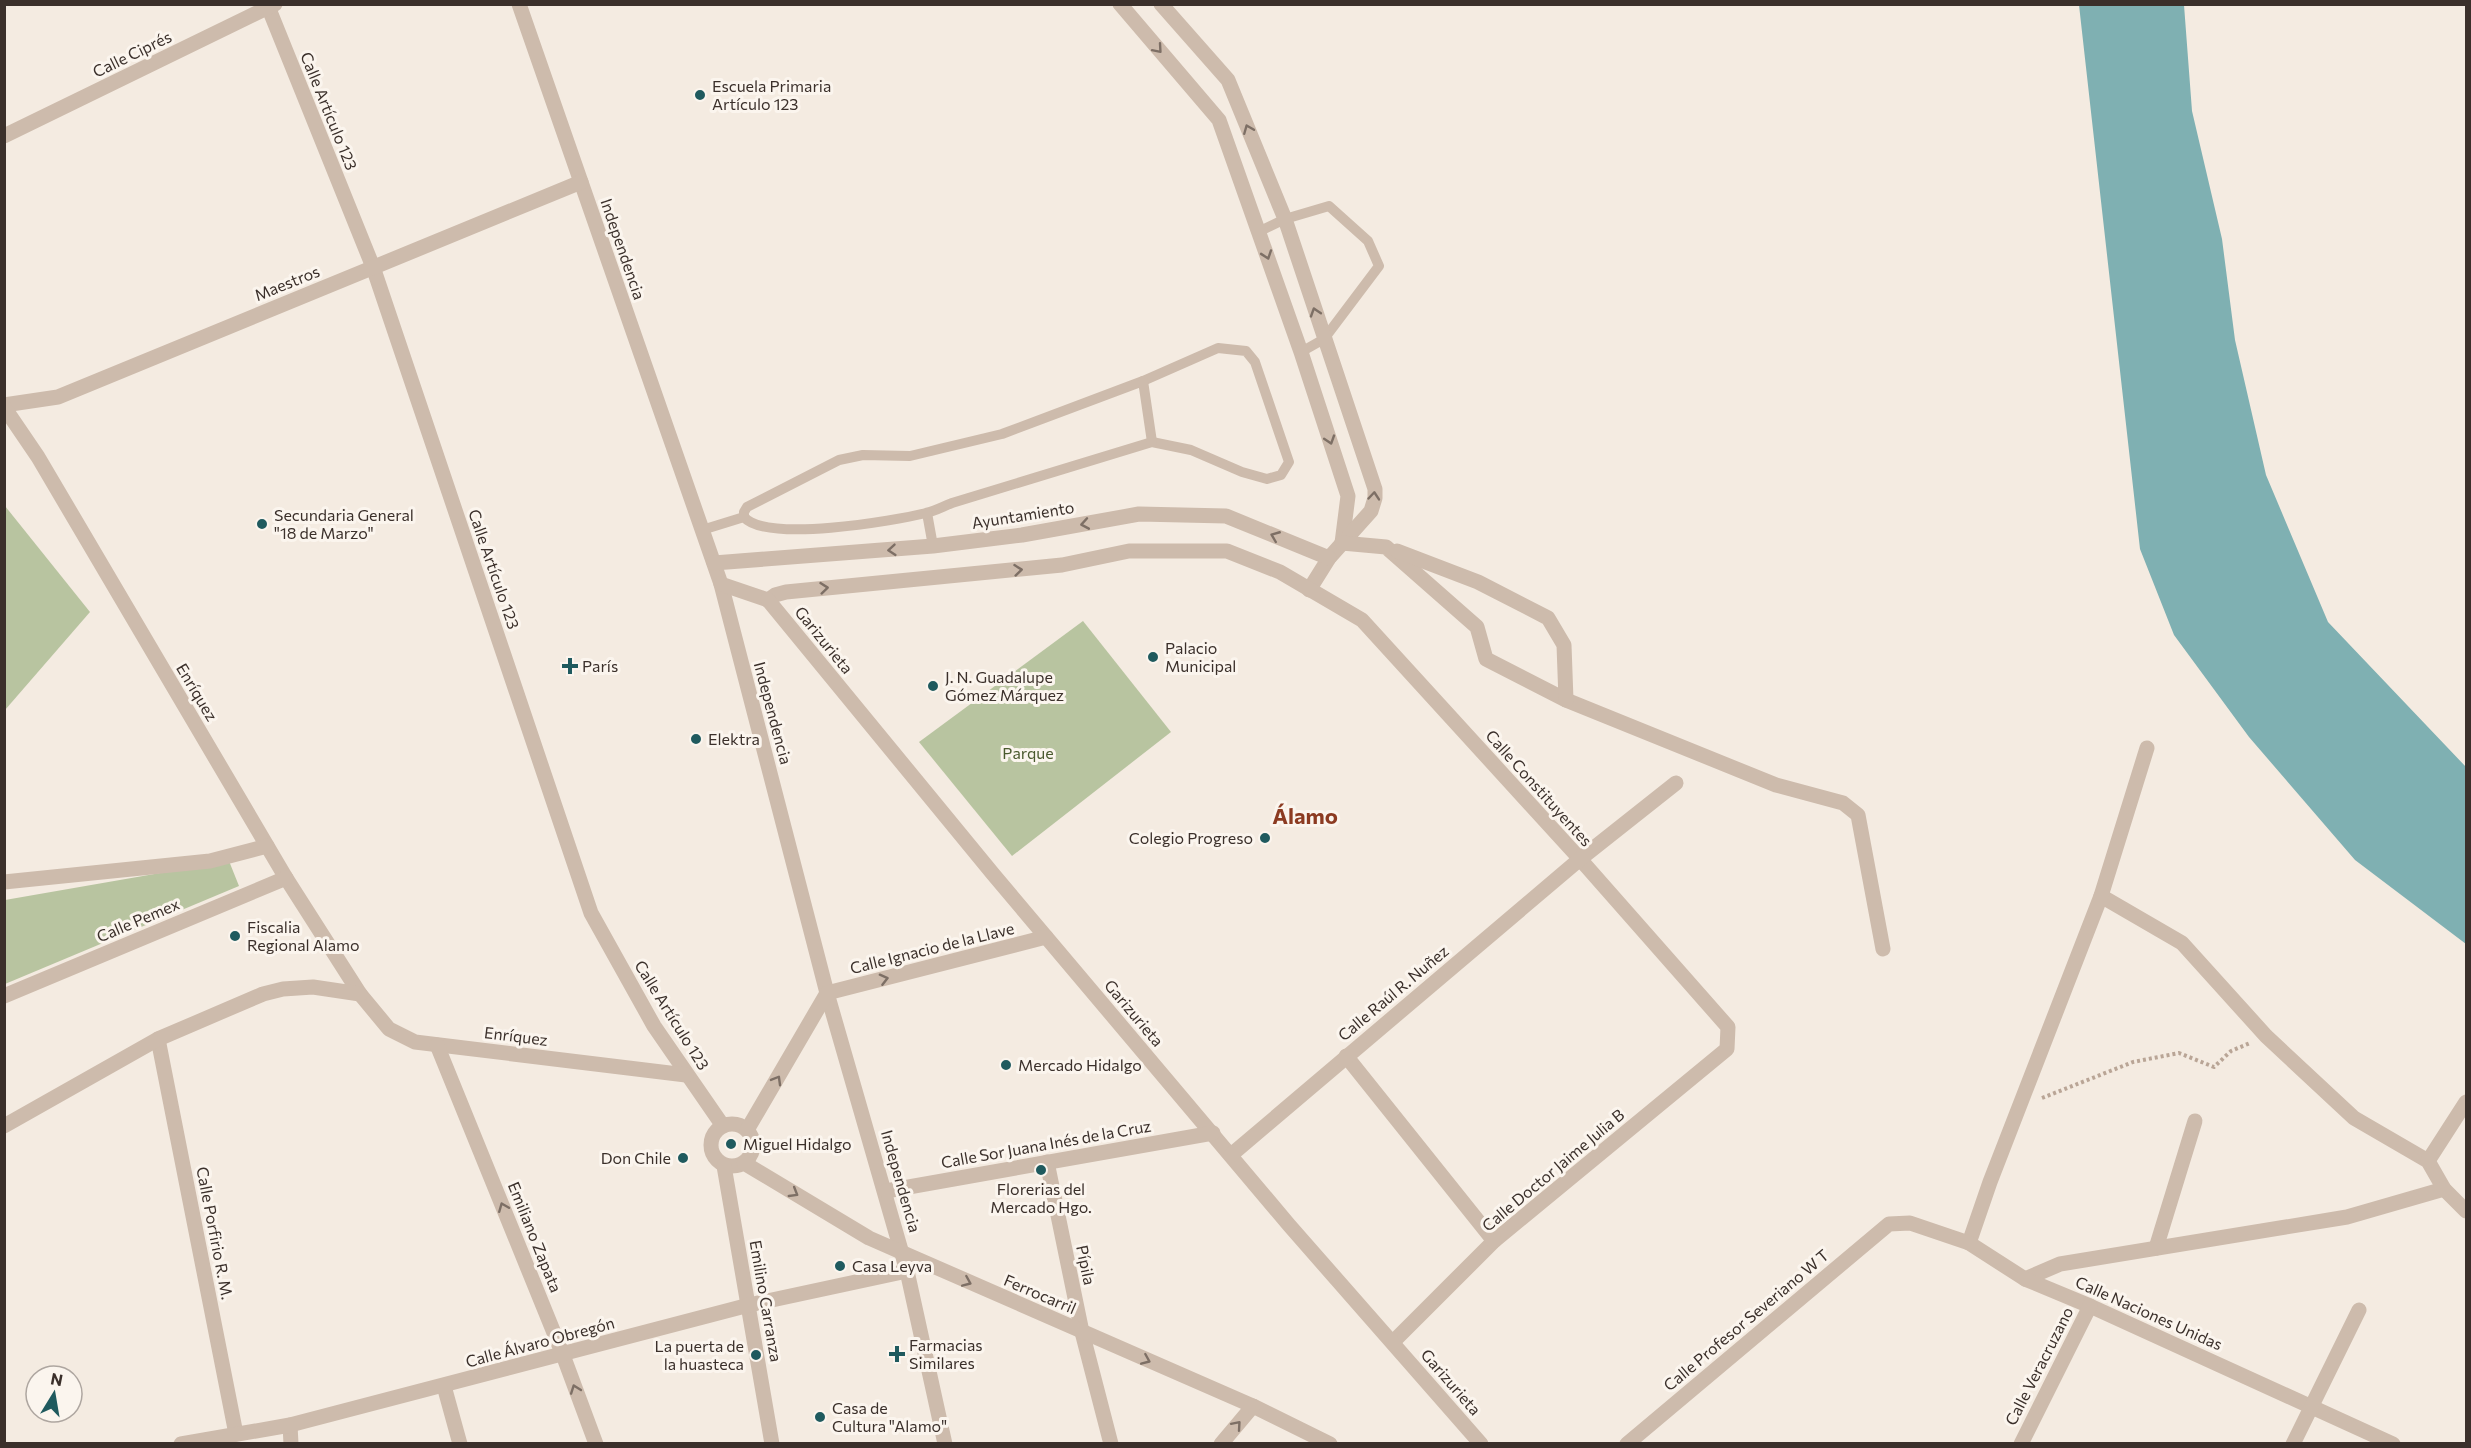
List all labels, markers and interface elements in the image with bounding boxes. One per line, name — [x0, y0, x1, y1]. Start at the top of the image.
street label: Calle Ciprés — [89, 26, 174, 81]
one-way arrow — [1151, 42, 1162, 53]
street label: Calle Artículo 123 — [297, 49, 362, 173]
place label: Escuela Primaria Artículo 123 — [712, 76, 831, 113]
marker: Escuela Primaria Artículo 123 — [693, 88, 707, 102]
one-way arrow — [1243, 124, 1255, 135]
street label: Independencia — [597, 196, 650, 302]
one-way arrow — [1259, 249, 1272, 260]
street label: Maestros — [251, 261, 322, 304]
one-way arrow — [1310, 307, 1322, 318]
one-way arrow — [1322, 434, 1335, 445]
one-way arrow — [1367, 492, 1380, 501]
street label: Ayuntamiento — [970, 497, 1075, 532]
place label: Secundaria General "18 de Marzo" — [274, 505, 414, 542]
street label: Calle Artículo 123 — [465, 506, 524, 631]
marker: Secundaria General "18 de Marzo" — [255, 517, 269, 531]
one-way arrow — [1080, 517, 1090, 529]
one-way arrow — [1270, 531, 1281, 543]
one-way arrow — [887, 543, 896, 556]
one-way arrow — [1014, 564, 1023, 577]
one-way arrow — [820, 582, 829, 595]
street label: Garizurieta — [791, 602, 857, 677]
place label: Palacio Municipal — [1165, 638, 1236, 675]
marker: Palacio Municipal — [1146, 650, 1160, 664]
place label: París — [582, 656, 618, 675]
street label: Enríquez — [173, 659, 222, 724]
marker: París — [563, 659, 577, 673]
street label: Independencia — [751, 659, 796, 766]
place label: J. N. Guadalupe Gómez Márquez — [945, 667, 1064, 704]
marker: J. N. Guadalupe Gómez Márquez — [926, 679, 940, 693]
street label: Calle Constituyentes — [1482, 726, 1597, 850]
place label: Elektra — [708, 729, 760, 748]
marker: Elektra — [689, 732, 703, 746]
park label: Parque — [1002, 743, 1054, 762]
district label: Álamo — [1272, 802, 1338, 829]
place label: Colegio Progreso — [1129, 828, 1253, 847]
marker: Colegio Progreso — [1258, 831, 1272, 845]
street label: Calle Pemex — [94, 893, 183, 945]
place label: Fiscalia Regional Alamo — [247, 917, 360, 954]
street label: Calle Ignacio de la Llave — [848, 918, 1016, 977]
marker: Fiscalia Regional Alamo — [228, 929, 242, 943]
street label: Calle Raúl R. Nuñez — [1334, 941, 1452, 1044]
street label: Calle Artículo 123 — [631, 957, 714, 1073]
one-way arrow — [879, 973, 889, 986]
street label: Garizurieta — [1101, 975, 1168, 1050]
street label: Enríquez — [483, 1022, 549, 1049]
place label: Mercado Hidalgo — [1018, 1055, 1142, 1074]
marker: Mercado Hidalgo — [999, 1058, 1013, 1072]
one-way arrow — [769, 1075, 781, 1086]
street label: Calle Doctor Jaime Julia B — [1478, 1105, 1628, 1235]
street label: Calle Sor Juana Inés de la Cruz — [939, 1116, 1152, 1171]
street label: Independencia — [878, 1127, 925, 1234]
place label: Miguel Hidalgo — [743, 1134, 851, 1153]
marker: Miguel Hidalgo — [724, 1137, 738, 1151]
place label: Don Chile — [601, 1148, 671, 1167]
marker: Don Chile — [676, 1151, 690, 1165]
marker: Florerias del Mercado Hgo. — [1034, 1163, 1048, 1177]
street label: Calle Porfirio R. M. — [193, 1165, 238, 1301]
street label: Emiliano Zapata — [505, 1179, 566, 1295]
place label: Florerias del Mercado Hgo. — [990, 1179, 1092, 1216]
one-way arrow — [788, 1186, 798, 1198]
one-way arrow — [498, 1203, 510, 1214]
street label: Emilino Carranza — [746, 1239, 787, 1363]
street label: Pípila — [1073, 1243, 1100, 1287]
street label: Calle Profesor Severiano W T — [1659, 1245, 1832, 1394]
place label: Casa Leyva — [852, 1256, 932, 1275]
marker: Casa Leyva — [833, 1259, 847, 1273]
street label: Ferrocarril — [1001, 1270, 1079, 1317]
street label: Calle Naciones Unidas — [2073, 1272, 2226, 1354]
one-way arrow — [961, 1275, 972, 1287]
street label: Calle Veracruzano — [2001, 1303, 2077, 1428]
street label: Calle Álvaro Obregón — [463, 1312, 616, 1371]
place label: Farmacias Similares — [909, 1335, 983, 1372]
place label: La puerta de la huasteca — [655, 1336, 744, 1373]
street label: Garizurieta — [1418, 1345, 1485, 1419]
marker: Farmacias Similares — [890, 1347, 904, 1361]
marker: La puerta de la huasteca — [749, 1348, 763, 1362]
one-way arrow — [1140, 1353, 1151, 1365]
north arrow — [24, 1364, 84, 1424]
text: N — [49, 1368, 65, 1389]
one-way arrow — [570, 1384, 583, 1394]
place label: Casa de Cultura "Alamo" — [832, 1398, 947, 1435]
marker: Casa de Cultura "Alamo" — [813, 1410, 827, 1424]
one-way arrow — [1230, 1421, 1241, 1432]

